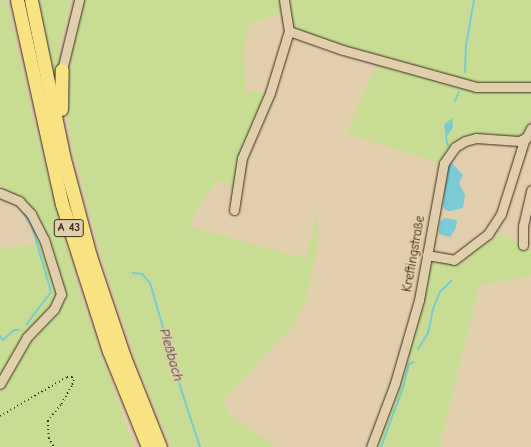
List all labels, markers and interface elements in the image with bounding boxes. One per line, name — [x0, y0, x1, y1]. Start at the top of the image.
street label: Kreftingstraße — [400, 215, 428, 293]
road number: A 43 — [53, 218, 85, 238]
water label: Pleßbach — [155, 327, 187, 383]

